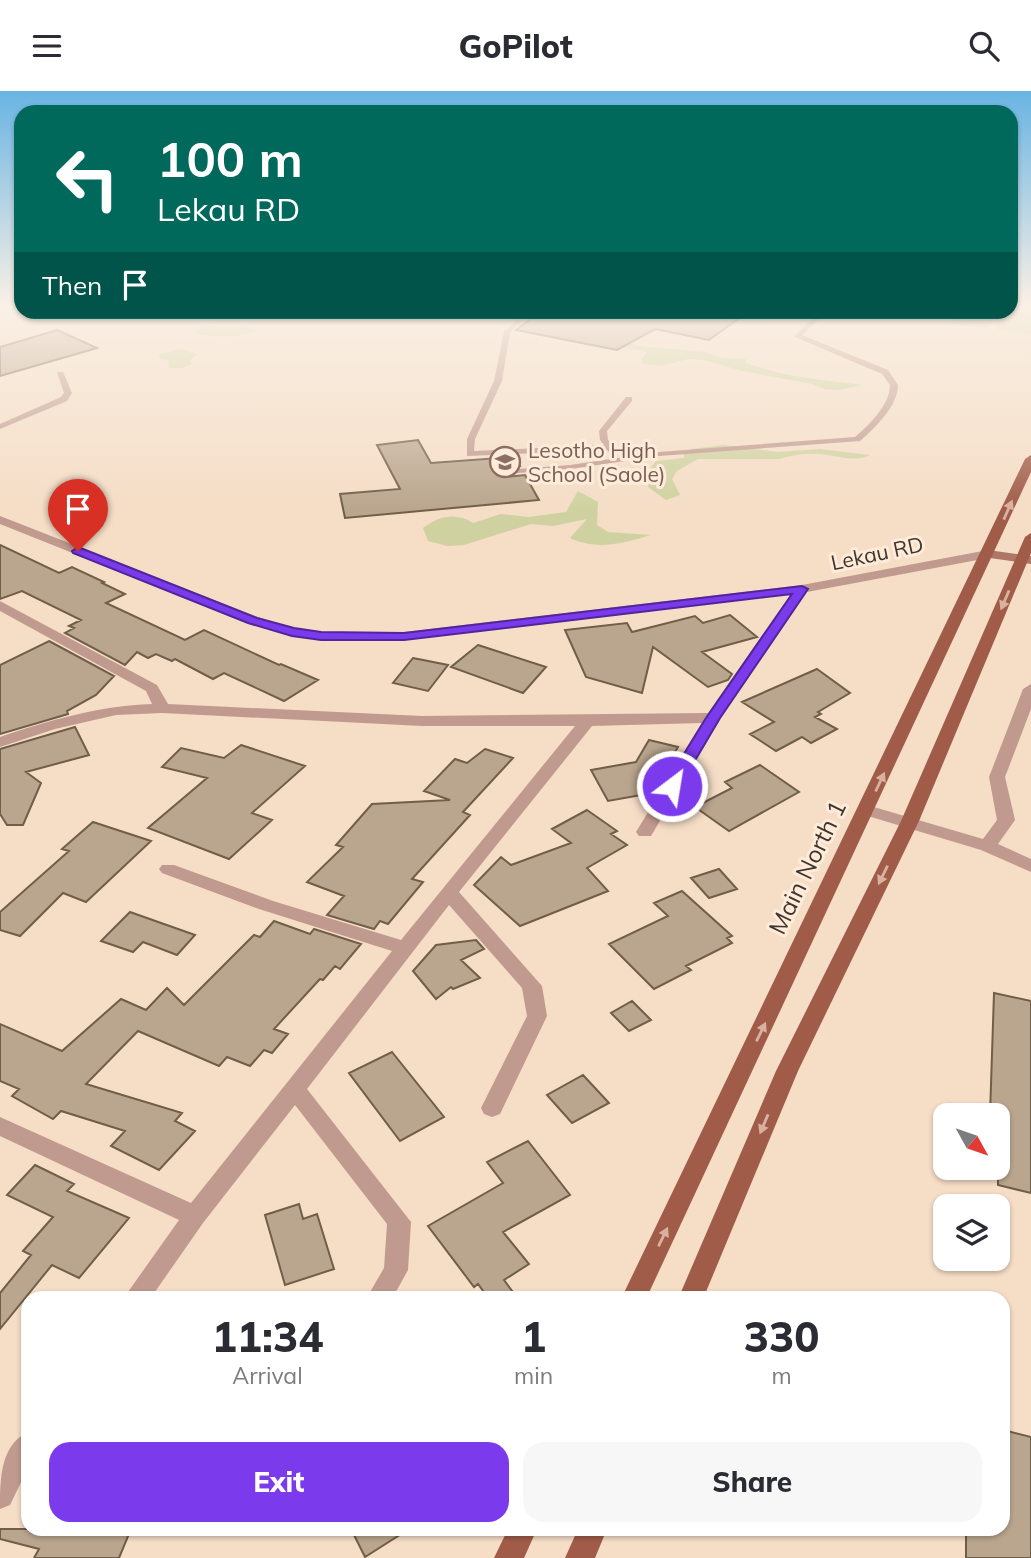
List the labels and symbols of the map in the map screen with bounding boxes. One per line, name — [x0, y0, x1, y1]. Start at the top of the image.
place label: Lesotho High School (Saole) — [528, 437, 666, 487]
school or university icon: Lesotho High School (Saole) — [488, 445, 522, 479]
pin — [48, 479, 108, 551]
one-way arrow — [1002, 500, 1014, 520]
street label: Lekau RD — [828, 531, 926, 575]
one-way arrow — [999, 589, 1010, 610]
position arrow — [635, 749, 709, 823]
one-way arrow — [874, 772, 886, 792]
street label: Main North 1 — [762, 795, 852, 939]
one-way arrow — [878, 865, 889, 885]
one-way arrow — [755, 1022, 766, 1042]
north arrow — [933, 1103, 1010, 1179]
one-way arrow — [759, 1114, 770, 1135]
one-way arrow — [657, 1227, 668, 1247]

